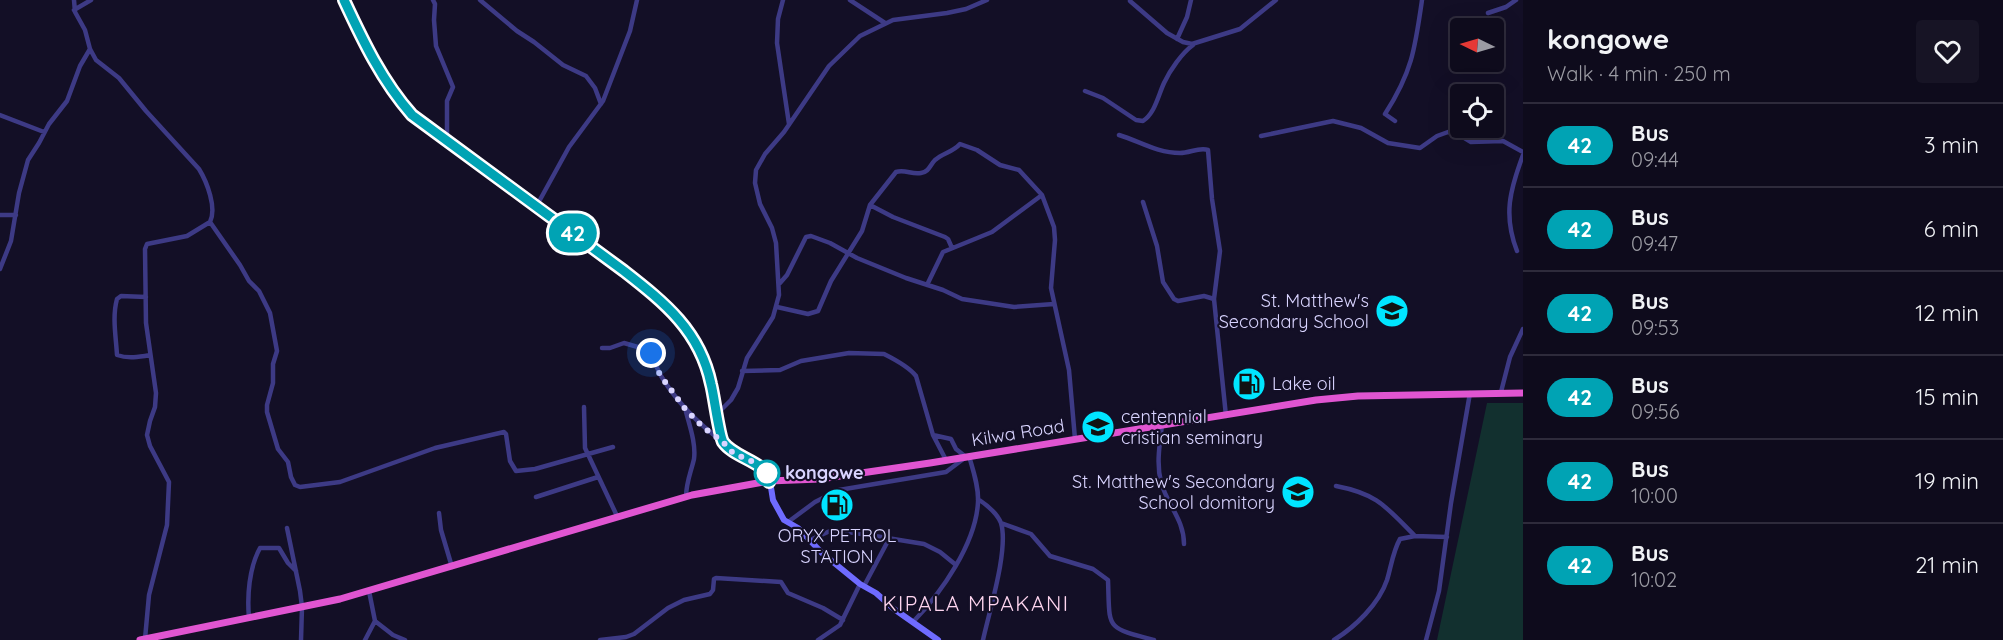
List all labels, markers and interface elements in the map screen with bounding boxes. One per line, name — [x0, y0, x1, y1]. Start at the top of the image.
north arrow — [1450, 18, 1504, 72]
map controls — [1450, 18, 1504, 138]
button: heart — [1916, 20, 1979, 83]
text: kongowe — [1547, 21, 1669, 56]
text: Walk · 4 min · 250 m — [1547, 61, 1731, 86]
button: locate — [1450, 84, 1504, 138]
text: Bus — [1631, 119, 1669, 147]
text: 3 min — [1924, 131, 1979, 159]
text: 42 — [1568, 132, 1592, 158]
text: 09:44 — [1631, 147, 1679, 172]
text: Bus — [1631, 203, 1669, 231]
line badge: 42 — [546, 214, 600, 252]
text: 6 min — [1924, 215, 1979, 243]
text: 42 — [1568, 216, 1592, 242]
text: 42 — [561, 220, 585, 246]
text: 09:47 — [1631, 231, 1678, 256]
text: Bus — [1631, 287, 1669, 315]
place label: St. Matthew's Secondary School — [1219, 289, 1369, 333]
school or university icon: St. Matthew's Secondary School — [1374, 293, 1410, 329]
text: 12 min — [1915, 299, 1979, 327]
text: 42 — [1568, 300, 1592, 326]
text: 09:53 — [1631, 315, 1679, 340]
your location — [636, 338, 666, 368]
fuel station icon: Lake oil — [1231, 366, 1267, 402]
text: Bus — [1631, 371, 1669, 399]
place label: Lake oil — [1272, 372, 1336, 395]
text: 15 min — [1915, 383, 1979, 411]
text: 42 — [1568, 384, 1592, 410]
text: 09:56 — [1631, 399, 1679, 424]
place label: centennial cristian seminary — [1121, 405, 1263, 449]
school or university icon: centennial cristian seminary — [1080, 409, 1116, 445]
street label: Kilwa Road — [970, 414, 1066, 451]
text: Bus — [1631, 455, 1669, 483]
marker: kongowe — [754, 460, 780, 486]
place label: kongowe — [785, 461, 864, 484]
text: 19 min — [1915, 467, 1979, 495]
text: 42 — [1568, 468, 1592, 494]
place label: St. Matthew's Secondary School domitory — [1072, 470, 1275, 514]
school or university icon: St. Matthew's Secondary School domitory — [1280, 474, 1316, 510]
text: 10:00 — [1631, 483, 1678, 508]
fuel station icon: ORYX PETROL STATION — [819, 487, 855, 523]
place label: ORYX PETROL STATION — [778, 524, 897, 568]
text: Bus — [1631, 539, 1669, 567]
text: 21 min — [1915, 551, 1979, 579]
text: 42 — [1568, 552, 1592, 578]
text: 10:02 — [1631, 567, 1677, 592]
district label: KIPALA MPAKANI — [882, 590, 1070, 616]

